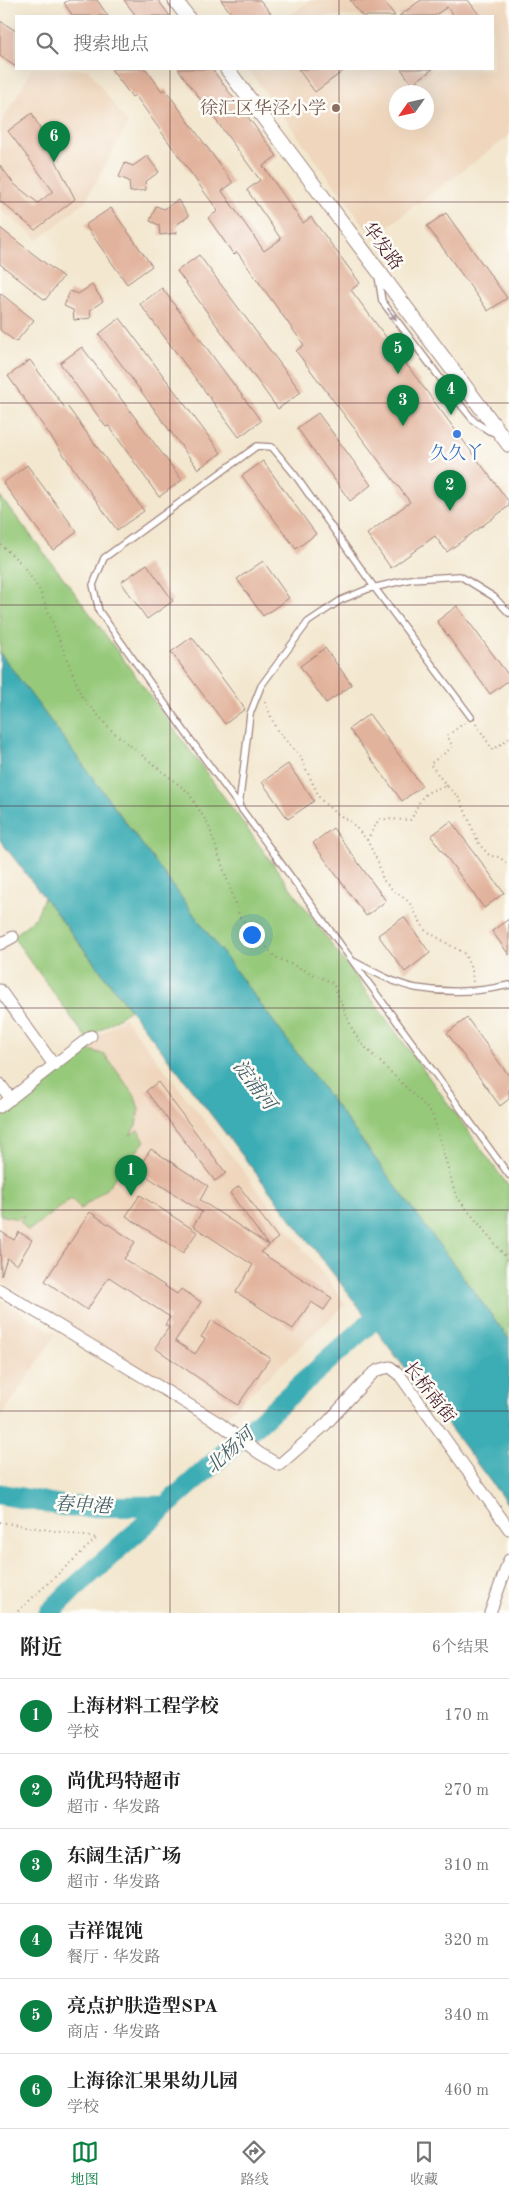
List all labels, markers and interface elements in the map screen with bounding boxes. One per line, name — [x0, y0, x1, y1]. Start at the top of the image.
search box — [15, 15, 494, 70]
icon: search — [33, 29, 61, 57]
text: 搜索地点 — [73, 36, 149, 55]
north arrow — [389, 85, 434, 130]
place label: 徐汇区华泾小学 — [200, 98, 326, 118]
marker: 徐汇区华泾小学 — [330, 102, 342, 114]
pin: 6 — [38, 121, 70, 162]
street label: 华发路 — [359, 218, 407, 274]
one-way arrow — [387, 307, 398, 320]
pin: 5 — [382, 333, 414, 374]
pin: 4 — [435, 374, 467, 415]
pin: 3 — [387, 385, 419, 426]
marker: 久久丫 — [451, 428, 463, 440]
place label: 久久丫 — [430, 443, 484, 463]
pin: 2 — [434, 470, 466, 511]
your location — [239, 922, 265, 948]
water label: 淀浦河 — [228, 1055, 282, 1116]
pin: 1 — [115, 1155, 147, 1196]
street label: 长桥南街 — [400, 1357, 460, 1427]
water label: 北杨河 — [201, 1421, 260, 1478]
water label: 春申港 — [54, 1493, 115, 1518]
text: 附近 — [20, 1638, 62, 1659]
text: 6个结果 — [432, 1640, 489, 1656]
text: 上海材料工程学校 — [67, 1698, 219, 1717]
text: 1 — [31, 1708, 41, 1724]
text: 170 m — [444, 1708, 489, 1724]
text: 学校 — [67, 1725, 99, 1741]
text: 尚优玛特超市 — [67, 1773, 181, 1792]
text: 2 — [31, 1783, 41, 1799]
text: 270 m — [444, 1783, 489, 1799]
text: 超市 · 华发路 — [67, 1800, 160, 1816]
text: 东阔生活广场 — [67, 1848, 181, 1867]
text: 3 — [31, 1858, 41, 1874]
text: 310 m — [444, 1858, 489, 1874]
text: 超市 · 华发路 — [67, 1875, 160, 1891]
text: 吉祥馄饨 — [67, 1923, 143, 1942]
text: 4 — [31, 1933, 41, 1949]
text: 320 m — [444, 1933, 489, 1949]
text: 餐厅 · 华发路 — [67, 1950, 160, 1966]
text: 亮点护肤造型SPA — [67, 1998, 218, 2017]
text: 5 — [31, 2008, 41, 2024]
text: 340 m — [444, 2008, 489, 2024]
text: 商店 · 华发路 — [67, 2025, 160, 2041]
text: 上海徐汇果果幼儿园 — [67, 2073, 238, 2092]
text: 6 — [31, 2083, 41, 2099]
text: 460 m — [444, 2083, 489, 2099]
text: 学校 — [67, 2100, 99, 2116]
tab: 地图 — [71, 2138, 99, 2189]
tab: 路线 — [240, 2138, 268, 2189]
tab: 收藏 — [410, 2138, 438, 2189]

